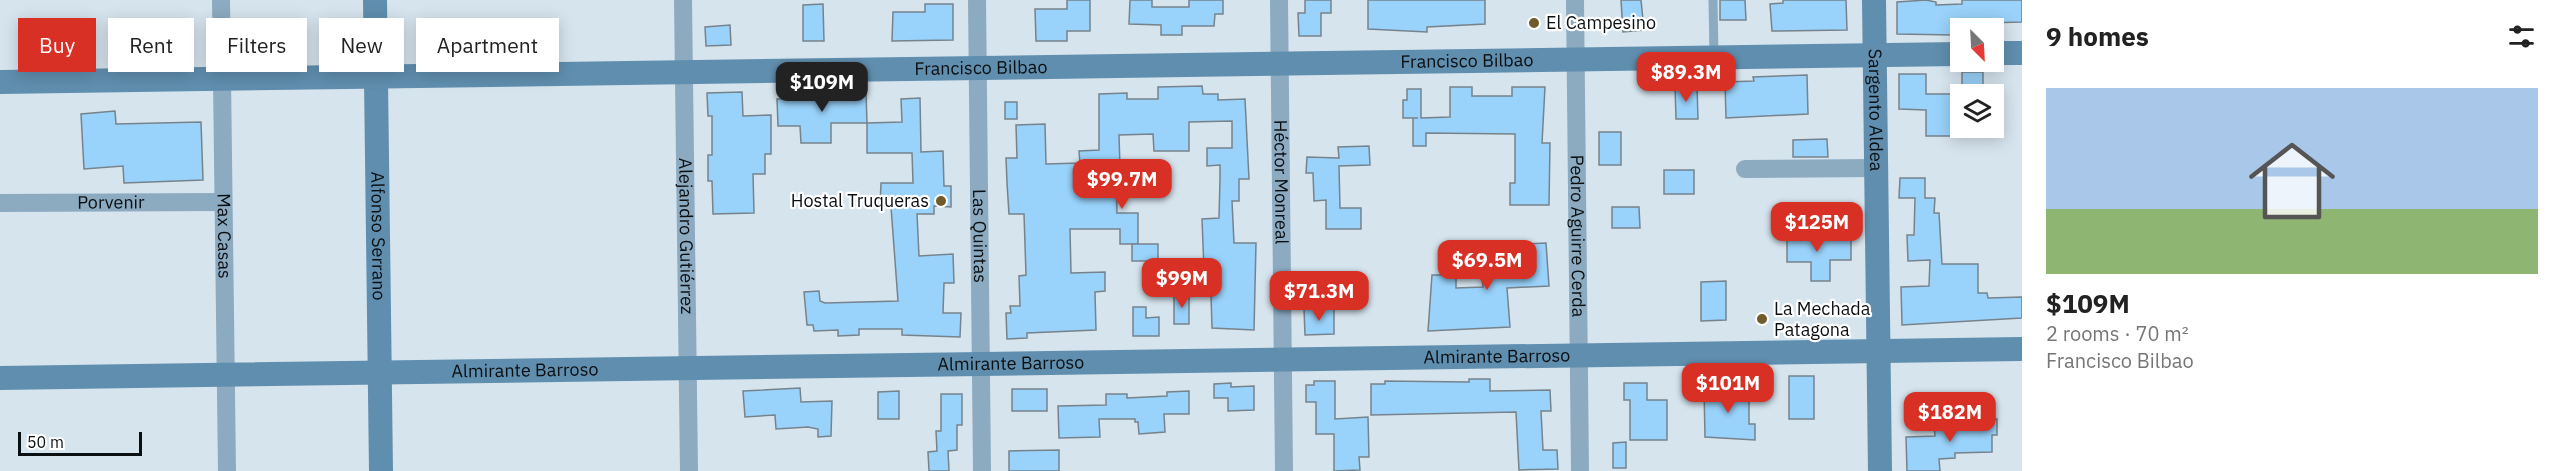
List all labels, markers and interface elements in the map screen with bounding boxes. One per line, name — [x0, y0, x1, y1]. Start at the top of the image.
place label: El Campesino — [1546, 11, 1656, 34]
marker: El Campesino — [1527, 16, 1541, 30]
chip: Buy — [18, 18, 96, 72]
chip: Rent — [108, 18, 194, 72]
chip: Filters — [206, 18, 307, 72]
chip: New — [319, 18, 404, 72]
chip: Apartment — [416, 18, 559, 72]
north arrow — [1950, 18, 2004, 72]
map controls — [1950, 18, 2004, 138]
text: 9 homes — [2046, 19, 2149, 53]
icon: filters — [2505, 20, 2538, 53]
street label: Francisco Bilbao — [1400, 48, 1534, 73]
street label: Sargento Aldea — [1864, 48, 1888, 172]
pin: $89.3M — [1637, 52, 1735, 103]
street label: Francisco Bilbao — [914, 55, 1048, 80]
text: $89.3M — [1651, 58, 1721, 85]
pin: $109M — [780, 62, 864, 113]
text: $109M — [790, 68, 854, 95]
button: layers — [1950, 84, 2004, 138]
street label: Héctor Monreal — [1269, 119, 1294, 245]
icon: home — [2238, 127, 2346, 235]
street label: Pedro Aguirre Cerda — [1566, 155, 1590, 318]
street label: Alejandro Gutiérrez — [674, 157, 699, 315]
pin: $99.7M — [1073, 159, 1171, 210]
text: $99.7M — [1087, 165, 1157, 192]
street label: Alfonso Serrano — [366, 171, 391, 301]
place label: Hostal Truqueras — [791, 189, 929, 212]
street label: Las Quintas — [968, 189, 992, 283]
street label: Porvenir — [77, 190, 145, 214]
street label: Max Casas — [212, 193, 237, 279]
marker: Hostal Truqueras — [934, 194, 948, 208]
pin: $125M — [1775, 202, 1859, 253]
text: $125M — [1785, 208, 1849, 235]
pin: $69.5M — [1438, 240, 1536, 291]
text: $69.5M — [1452, 246, 1522, 273]
pin: $99M — [1146, 258, 1218, 309]
text: $99M — [1156, 264, 1208, 291]
pin: $71.3M — [1270, 271, 1368, 322]
text: $71.3M — [1284, 277, 1354, 304]
text: $109M — [2046, 286, 2130, 320]
place label: La Mechada Patagona — [1774, 297, 1871, 341]
marker: La Mechada Patagona — [1755, 312, 1769, 326]
text: 2 rooms · 70 m² — [2046, 320, 2189, 347]
street label: Almirante Barroso — [1423, 343, 1570, 369]
text: Francisco Bilbao — [2046, 347, 2194, 374]
street label: Almirante Barroso — [937, 350, 1085, 376]
street label: Almirante Barroso — [451, 357, 599, 383]
pin: $101M — [1686, 363, 1770, 414]
text: $101M — [1696, 369, 1760, 396]
pin: $182M — [1908, 392, 1992, 443]
text: $182M — [1918, 398, 1982, 425]
scale bar — [18, 429, 142, 456]
text: 50 m — [27, 432, 64, 452]

